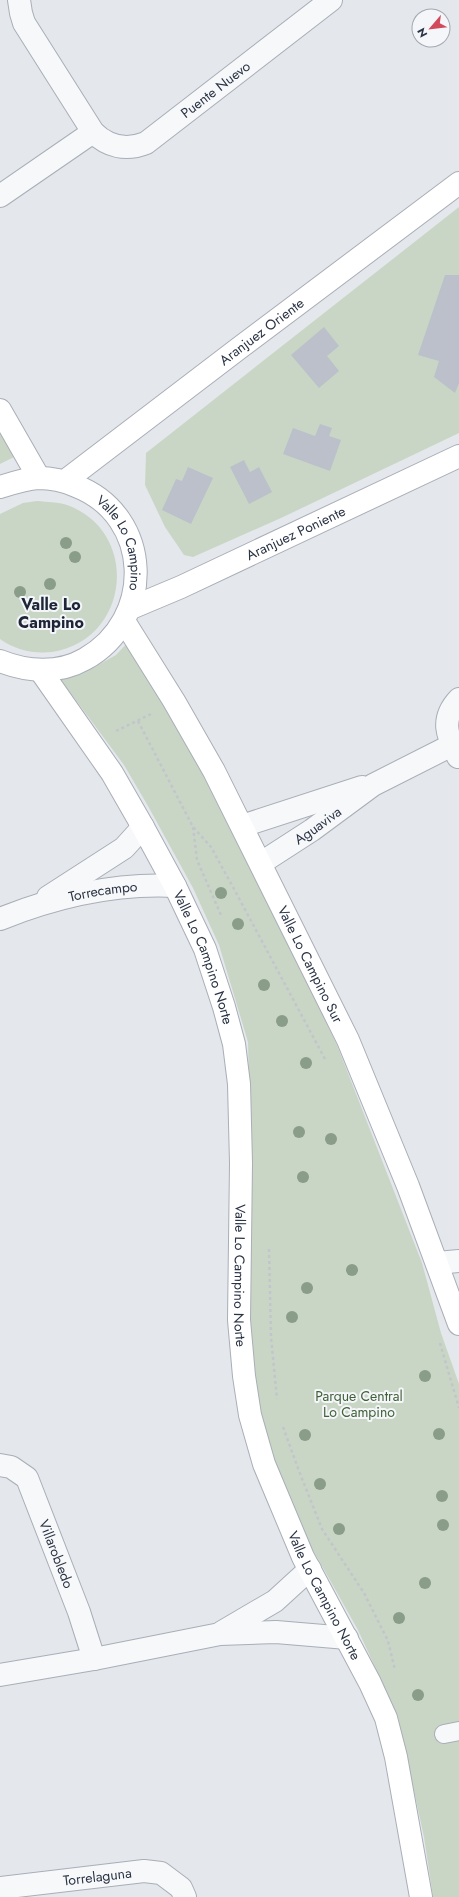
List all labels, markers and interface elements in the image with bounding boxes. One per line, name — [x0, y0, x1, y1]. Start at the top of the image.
north arrow — [411, 8, 451, 48]
text: N — [413, 25, 431, 40]
street label: Puente Nuevo — [176, 56, 255, 123]
street label: Aranjuez Oriente — [215, 293, 308, 370]
street label: Valle Lo Campino — [92, 490, 146, 592]
street label: Aranjuez Poniente — [243, 501, 349, 565]
district label: Valle Lo Campino — [18, 593, 84, 634]
street label: Aguaviva — [290, 802, 345, 849]
street label: Torrecampo — [66, 876, 138, 907]
street label: Valle Lo Campino Norte — [168, 887, 238, 1026]
street label: Valle Lo Campino Sur — [273, 902, 348, 1027]
street label: Valle Lo Campino Norte — [229, 1204, 251, 1348]
park label: Parque Central Lo Campino — [315, 1386, 403, 1422]
street label: Villarobledo — [34, 1517, 79, 1592]
street label: Valle Lo Campino Norte — [283, 1528, 366, 1663]
street label: Torrelaguna — [62, 1863, 133, 1890]

